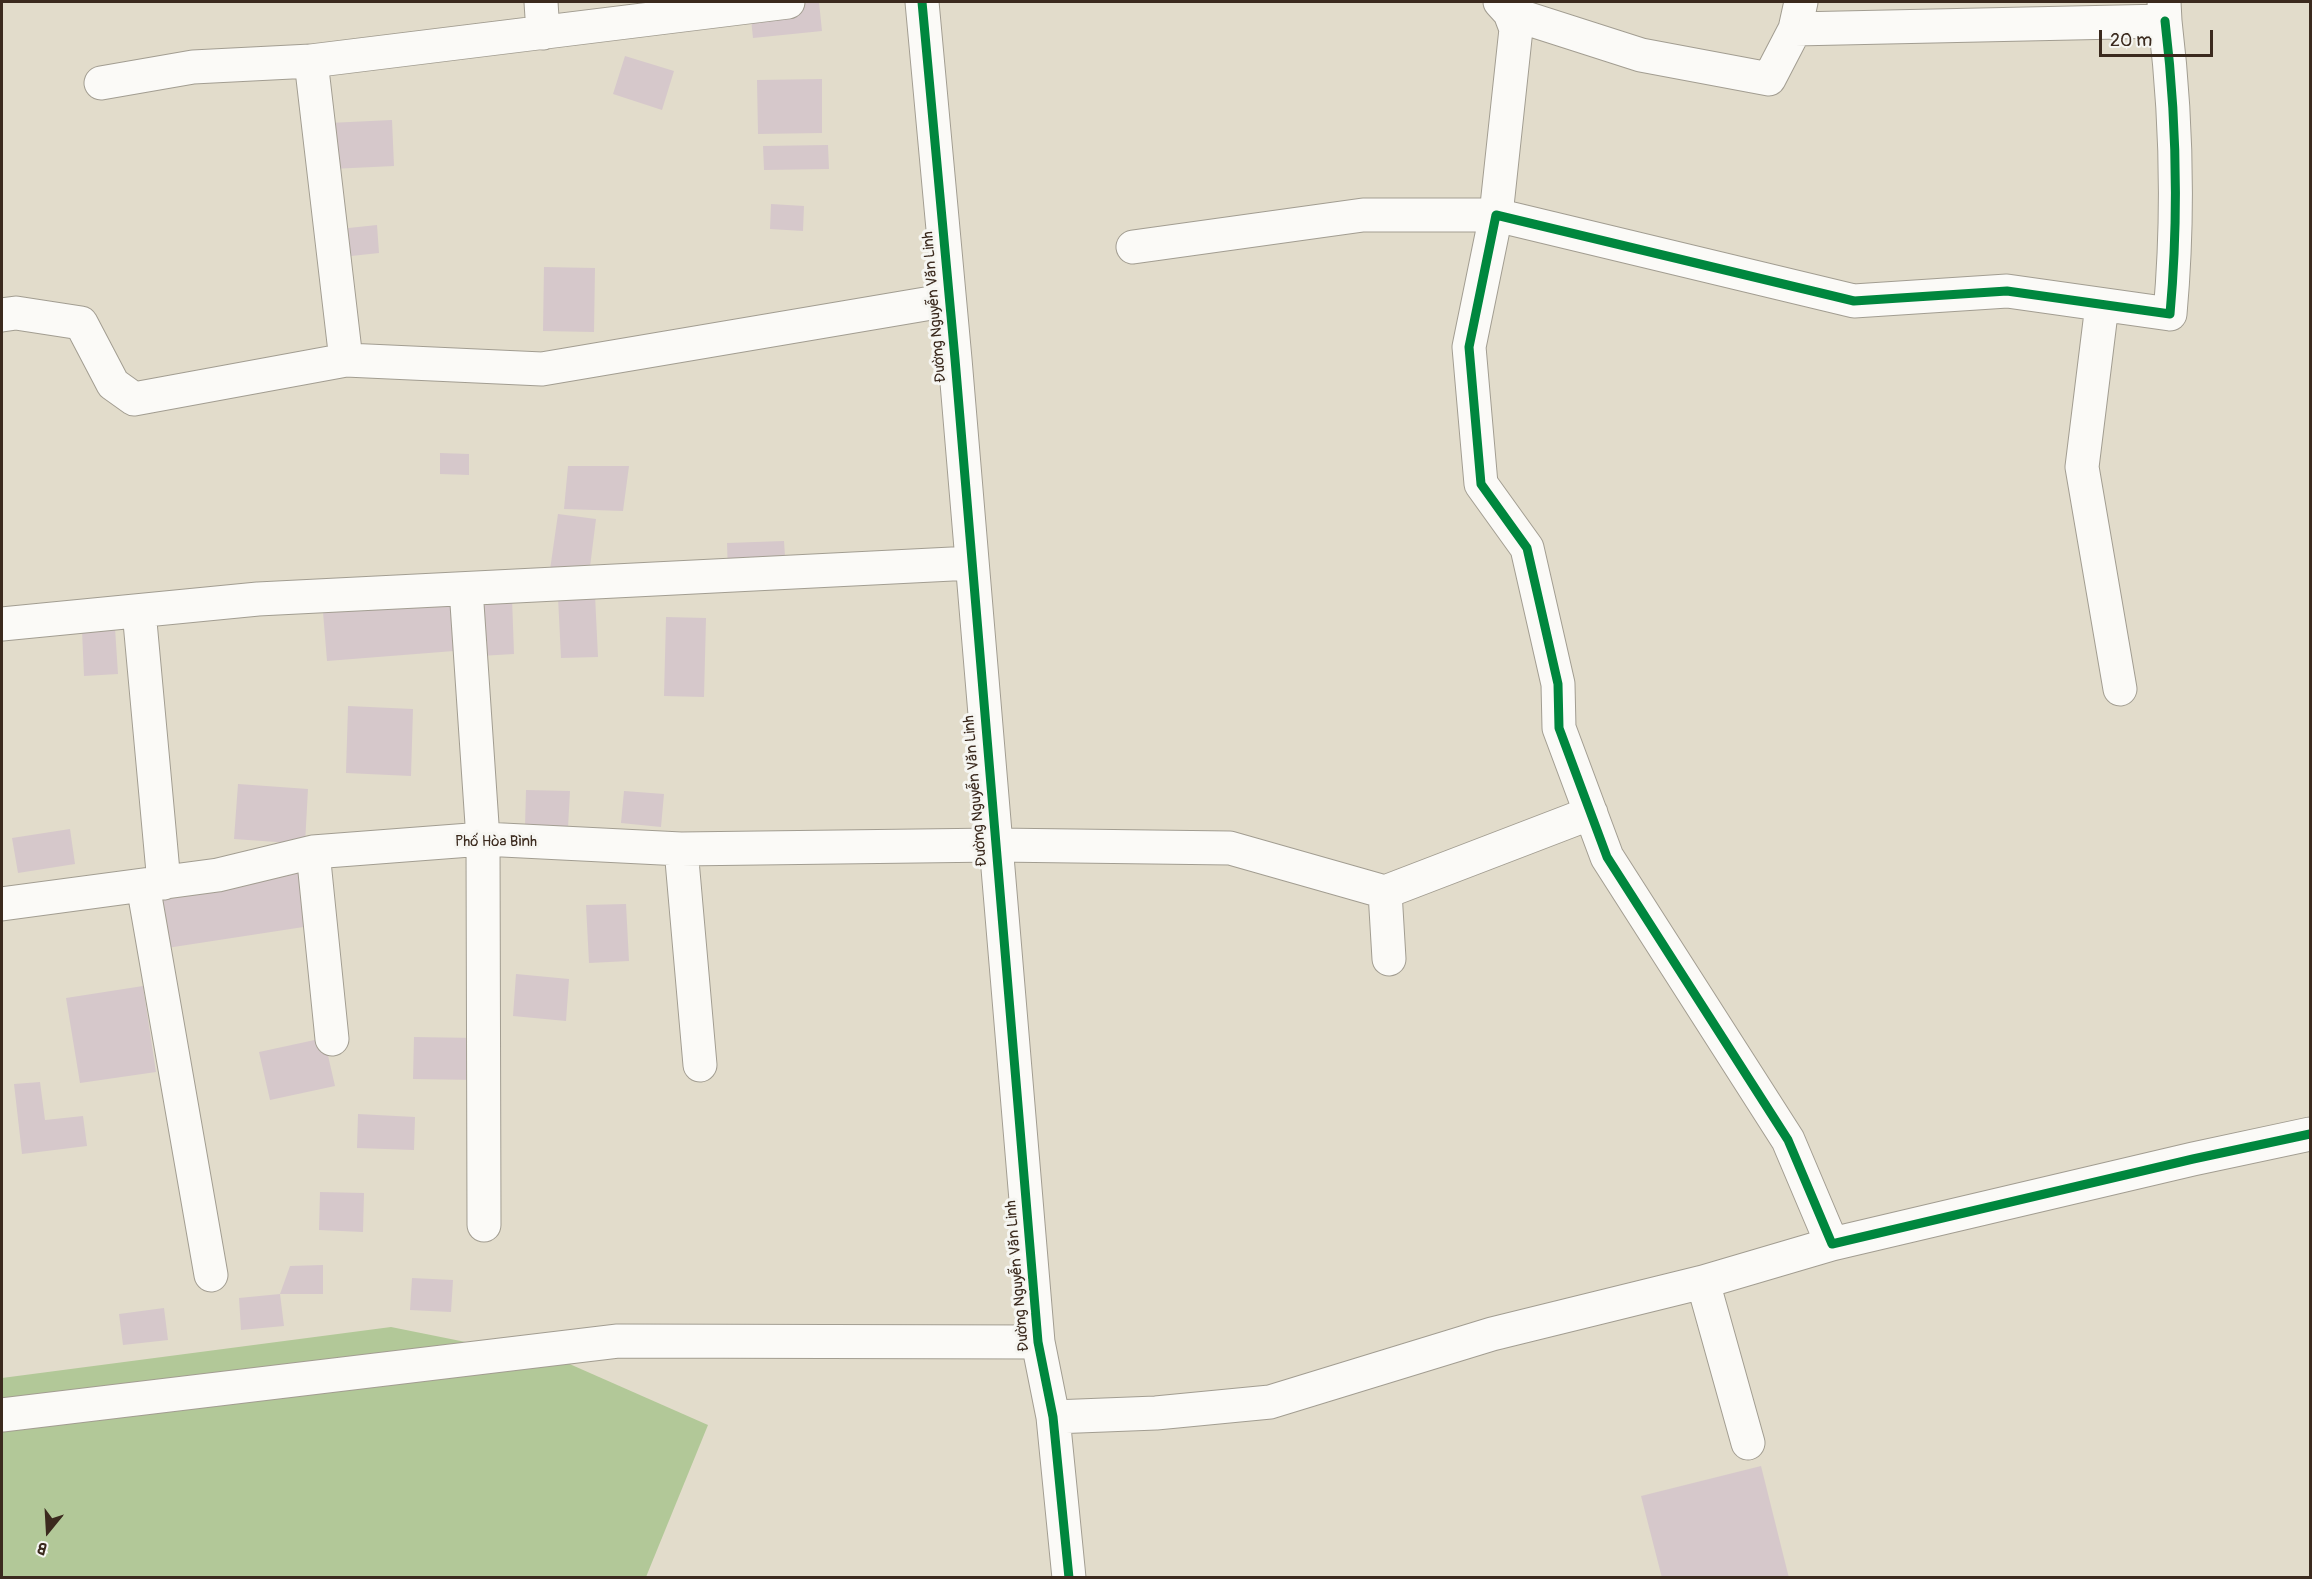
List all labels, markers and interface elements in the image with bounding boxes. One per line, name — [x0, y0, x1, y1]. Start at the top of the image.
scale bar — [2102, 18, 2216, 56]
text: 20 m — [2110, 29, 2152, 52]
street label: Đường Nguyễn Văn Linh — [919, 231, 951, 383]
street label: Đường Nguyễn Văn Linh — [960, 715, 992, 867]
street label: Phố Hòa Bình — [455, 833, 537, 851]
street label: Đường Nguyễn Văn Linh — [1002, 1200, 1034, 1352]
north arrow — [18, 1501, 78, 1561]
text: B — [35, 1537, 50, 1559]

